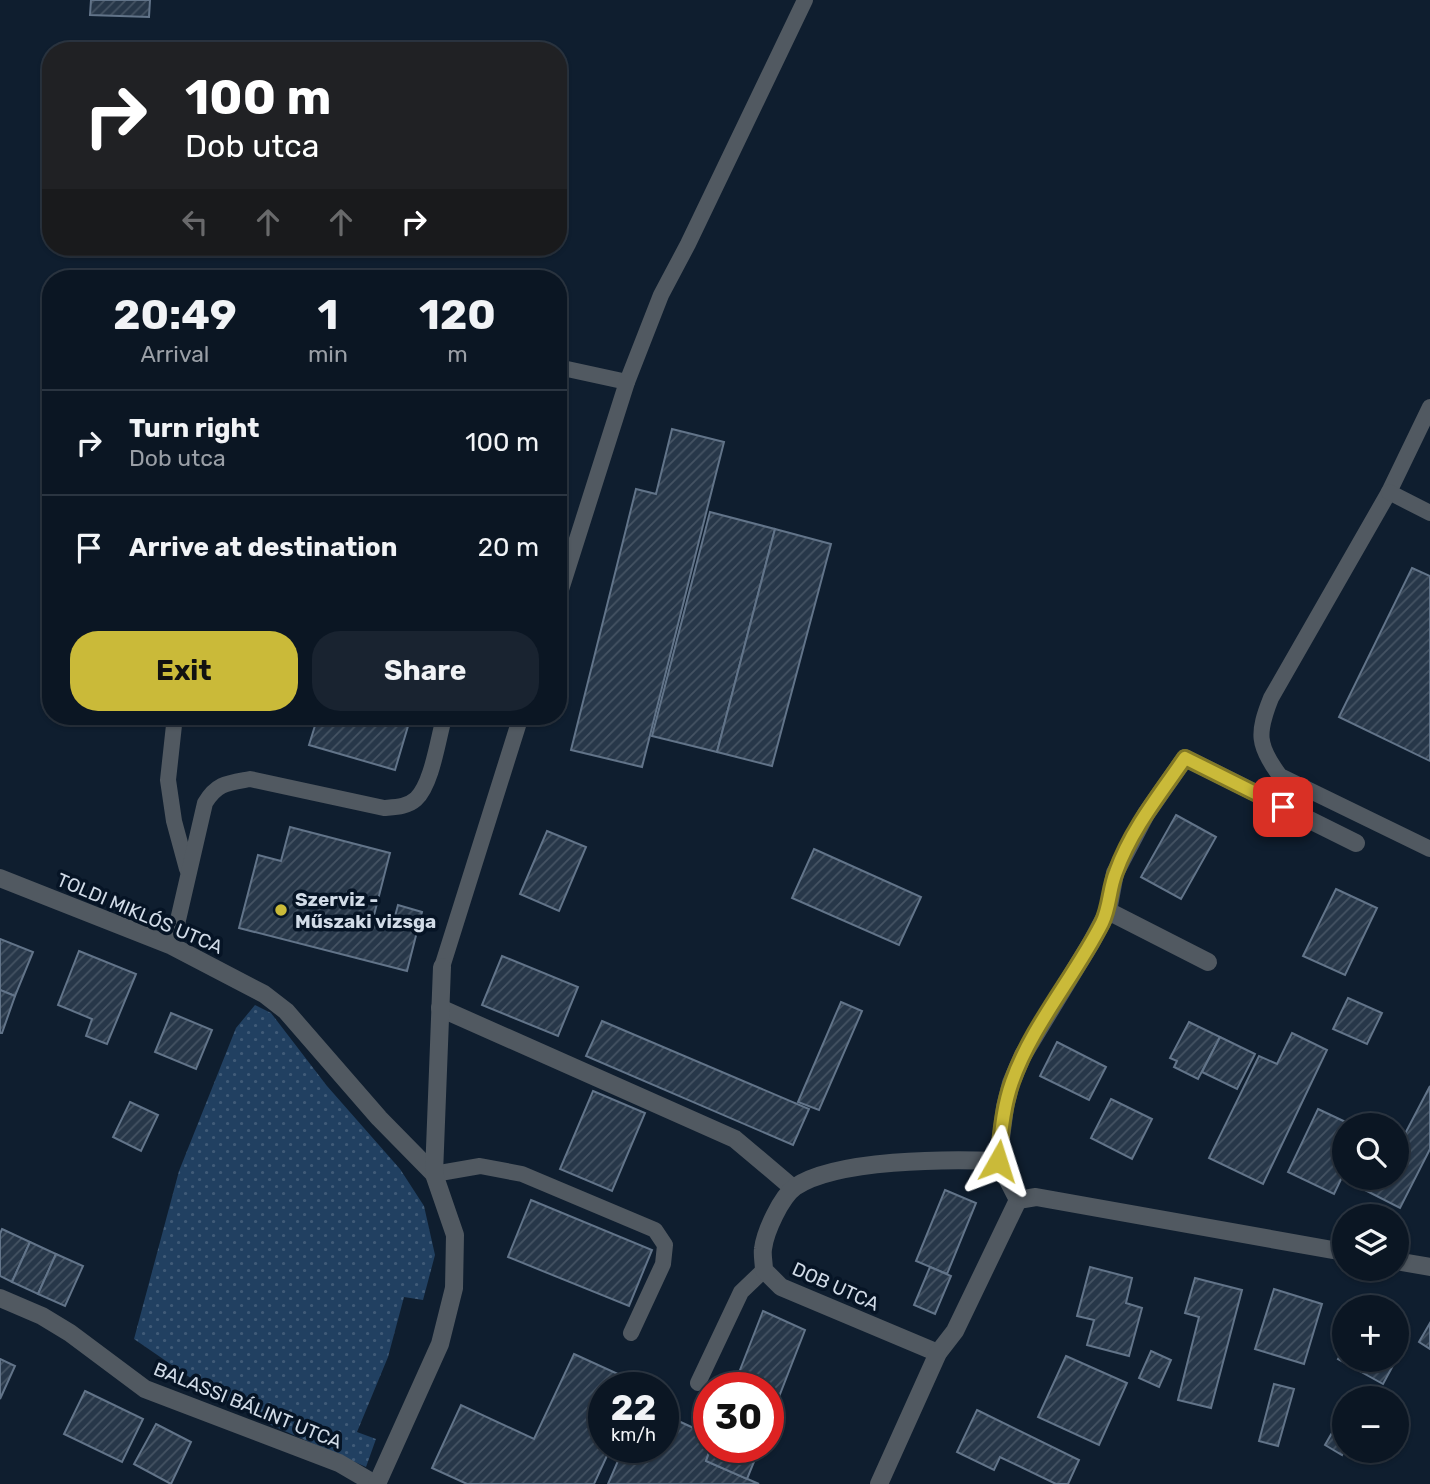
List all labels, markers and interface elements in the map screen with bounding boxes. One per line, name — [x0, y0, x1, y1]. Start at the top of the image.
text: 100 m — [185, 68, 331, 126]
icon: right — [70, 70, 161, 161]
text: Dob utca — [185, 127, 319, 165]
icon: left — [176, 203, 214, 241]
icon: ahead — [249, 203, 287, 241]
icon: ahead — [322, 203, 360, 241]
icon: right — [395, 203, 433, 241]
text: 20:49 — [113, 290, 237, 340]
text: 1 — [317, 290, 338, 340]
text: 120 — [419, 290, 496, 340]
text: Arrival — [140, 340, 209, 368]
text: min — [308, 340, 348, 368]
text: m — [447, 340, 468, 368]
text: Turn right — [129, 413, 259, 444]
icon: right — [70, 424, 108, 462]
text: 100 m — [465, 427, 539, 458]
text: Dob utca — [129, 444, 226, 472]
icon: arrive — [70, 529, 108, 567]
text: Arrive at destination — [129, 532, 397, 563]
text: 20 m — [478, 532, 539, 563]
button: Exit — [70, 631, 298, 711]
button: Share — [312, 631, 539, 711]
pin — [1253, 777, 1313, 837]
icon: arrive — [1264, 788, 1302, 826]
street label: TOLDI MIKLÓS UTCA — [53, 868, 226, 959]
place label: Szerviz - Műszaki vizsga — [295, 888, 436, 933]
marker: Szerviz - Műszaki vizsga — [273, 902, 289, 918]
map controls — [1332, 1113, 1409, 1463]
button: search — [1332, 1113, 1409, 1190]
position arrow — [961, 1124, 1035, 1198]
button: layers — [1332, 1204, 1409, 1281]
street label: DOB UTCA — [789, 1257, 883, 1316]
button: + — [1332, 1295, 1409, 1372]
street label: BALASSI BÁLINT UTCA — [150, 1357, 345, 1454]
speed limit sign: 30 — [693, 1372, 784, 1463]
button: − — [1332, 1386, 1409, 1463]
text: 22 — [611, 1387, 656, 1429]
text: km/h — [611, 1424, 656, 1446]

